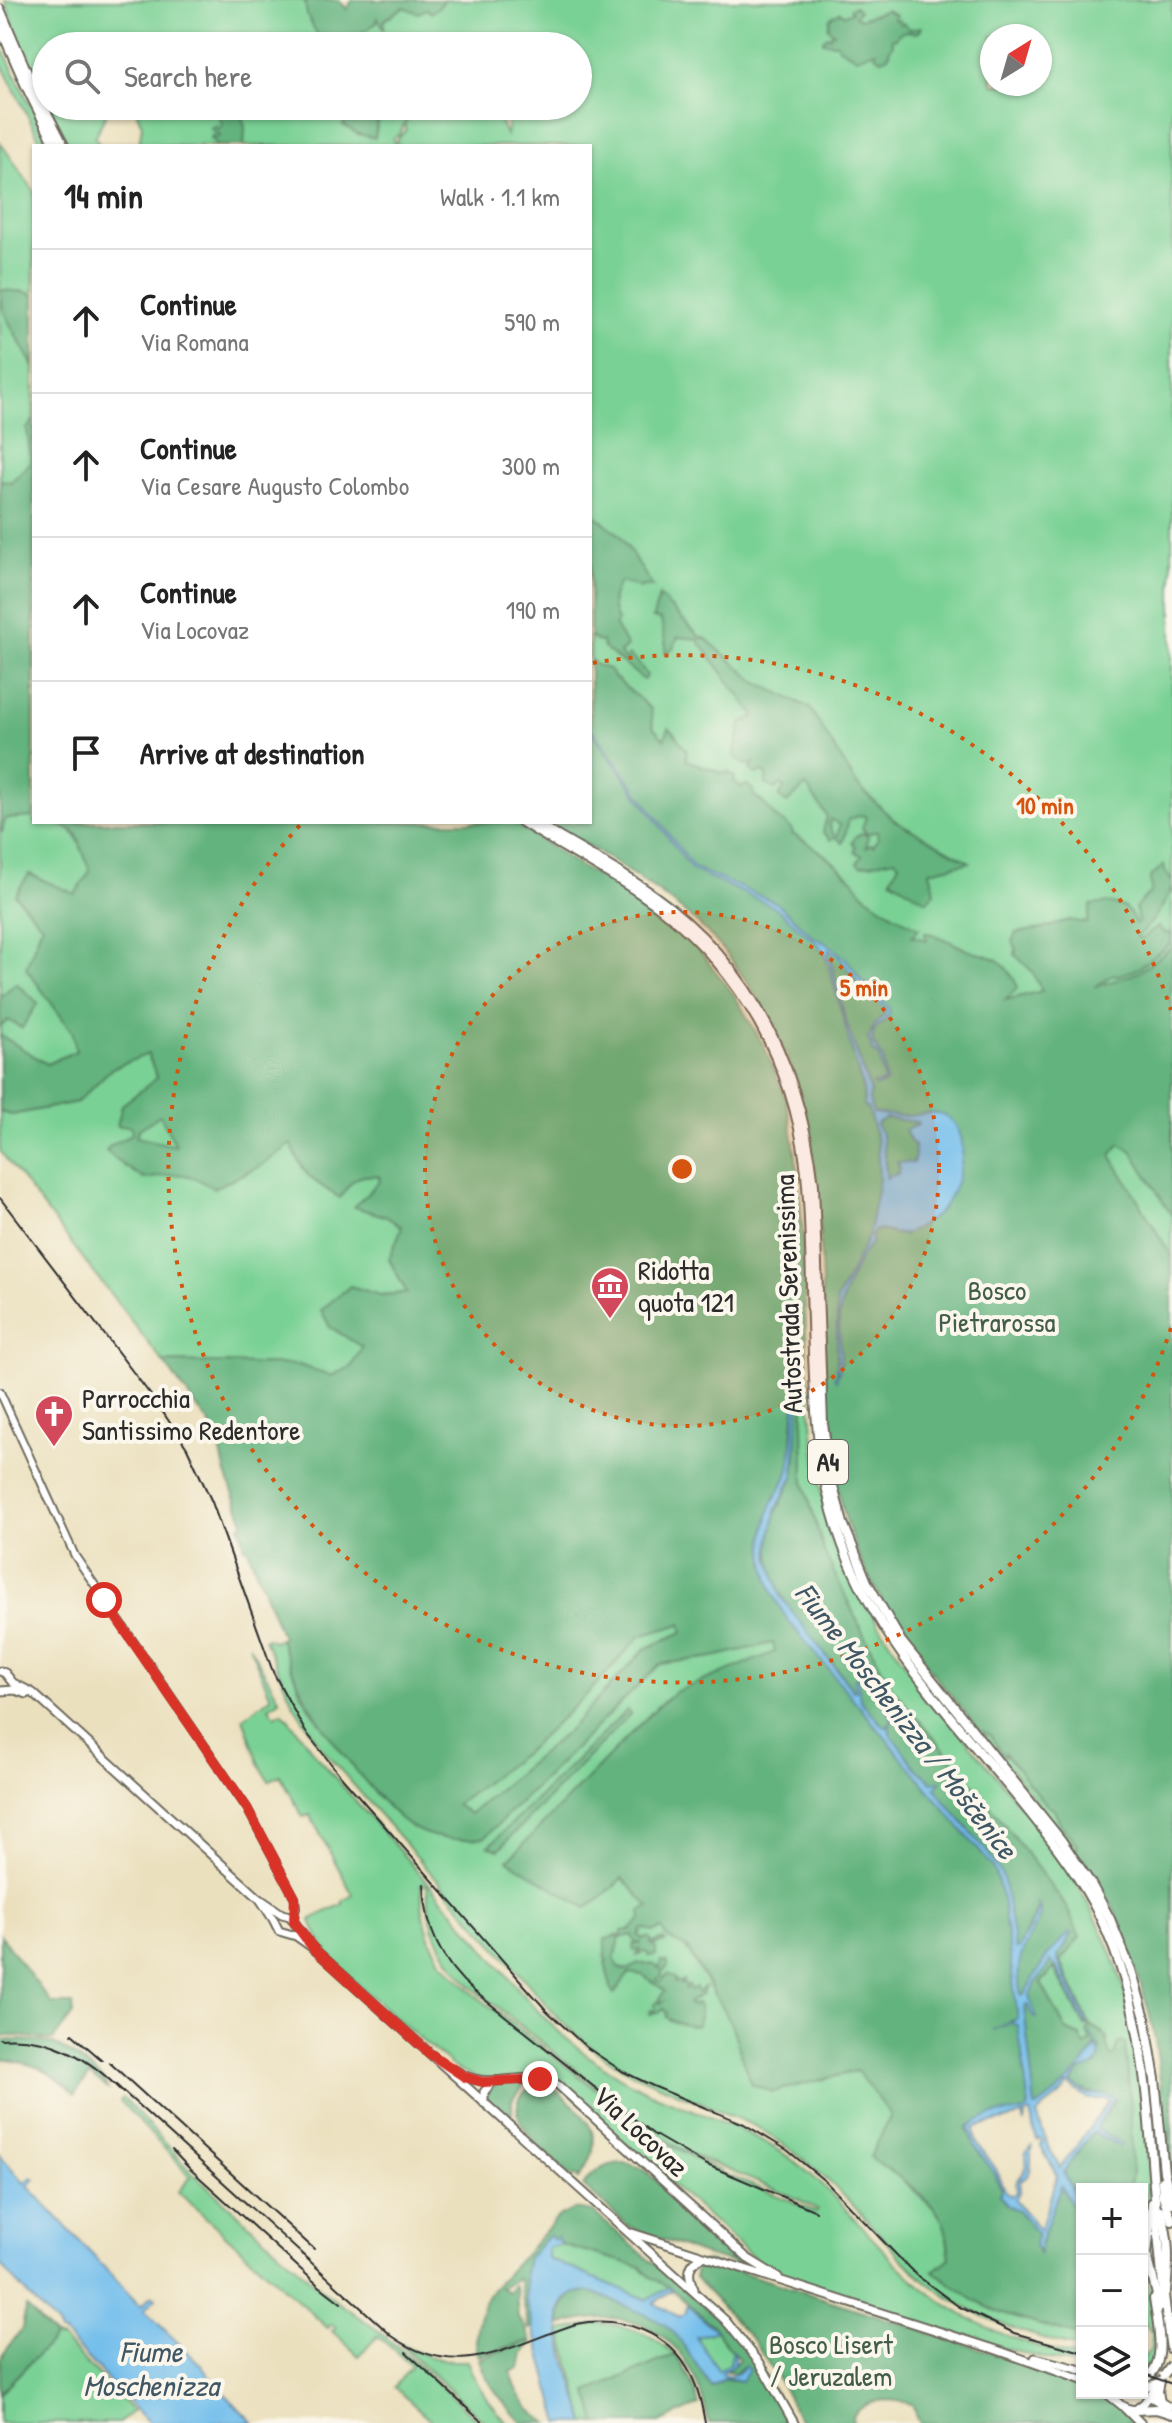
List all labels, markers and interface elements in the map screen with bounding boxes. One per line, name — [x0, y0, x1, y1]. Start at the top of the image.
north arrow — [980, 24, 1052, 96]
search box — [32, 32, 592, 120]
icon: search — [60, 54, 104, 98]
text: Search here — [124, 56, 252, 96]
text: 14 min — [64, 173, 143, 219]
text: Walk · 1.1 km — [440, 179, 560, 214]
text: Continue — [140, 284, 237, 324]
icon: ahead — [64, 299, 108, 343]
text: 590 m — [504, 304, 560, 339]
text: Via Romana — [140, 324, 249, 359]
text: Continue — [140, 428, 237, 468]
icon: ahead — [64, 443, 108, 487]
text: 300 m — [501, 448, 560, 483]
text: Via Cesare Augusto Colombo — [140, 468, 409, 503]
text: Continue — [140, 572, 237, 612]
icon: ahead — [64, 587, 108, 631]
text: 190 m — [506, 592, 560, 627]
text: Via Locovaz — [140, 612, 249, 647]
icon: arrive — [64, 731, 108, 775]
text: Arrive at destination — [140, 733, 365, 773]
text: 10 min — [1016, 789, 1074, 821]
text: 5 min — [840, 971, 888, 1003]
centre of rings — [668, 1155, 696, 1183]
street label: Autostrada Serenissima — [765, 1174, 811, 1414]
place label: Ridotta quota 121 — [638, 1251, 734, 1321]
museum icon: Ridotta quota 121 — [589, 1265, 631, 1320]
park label: Bosco Pietrarossa — [939, 1271, 1055, 1341]
place label: Parrocchia Santissimo Redentore — [82, 1379, 300, 1449]
church icon: Parrocchia Santissimo Redentore — [33, 1393, 75, 1448]
road number: A4 — [808, 1440, 848, 1484]
water label: Fiume Moschenizza / Moščenice — [786, 1574, 1028, 1867]
route start — [86, 1582, 122, 1618]
route end — [522, 2061, 558, 2097]
street label: Via Locovaz — [585, 2077, 697, 2185]
map controls — [1076, 2183, 1148, 2399]
button: + — [1076, 2183, 1148, 2255]
button: − — [1076, 2255, 1148, 2327]
park label: Bosco Lisert / Jeruzalem — [769, 2325, 893, 2395]
button: layers — [1076, 2327, 1148, 2399]
water label: Fiume Moschenizza — [83, 2331, 222, 2405]

